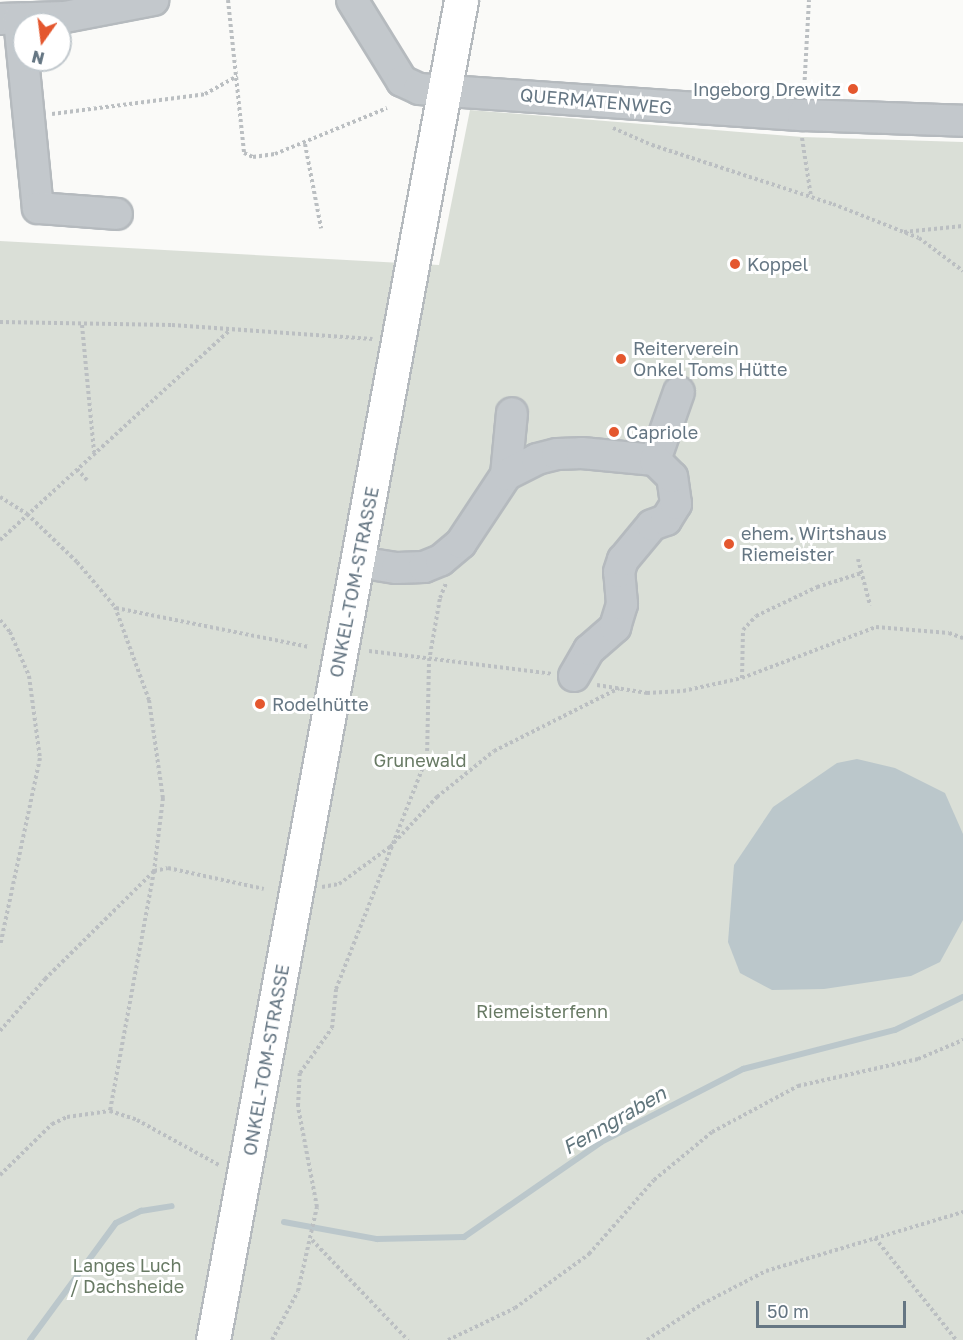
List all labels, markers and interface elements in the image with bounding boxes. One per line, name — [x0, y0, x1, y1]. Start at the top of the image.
north arrow — [12, 12, 72, 72]
text: N — [30, 46, 46, 69]
place label: Ingeborg Drewitz — [693, 78, 841, 100]
marker: Ingeborg Drewitz — [846, 82, 860, 96]
street label: QUERMATENWEG — [519, 84, 673, 118]
place label: Koppel — [747, 253, 808, 275]
marker: Koppel — [728, 257, 742, 271]
place label: Reiterverein Onkel Toms Hütte — [633, 338, 787, 380]
marker: Reiterverein Onkel Toms Hütte — [614, 352, 628, 366]
place label: Capriole — [626, 421, 698, 443]
marker: Capriole — [607, 425, 621, 439]
street label: ONKEL-TOM-STRASSE — [325, 485, 383, 679]
place label: ehem. Wirtshaus Riemeister — [741, 523, 887, 566]
marker: ehem. Wirtshaus Riemeister — [722, 537, 736, 551]
place label: Rodelhütte — [272, 693, 369, 715]
marker: Rodelhütte — [253, 697, 267, 711]
park label: Grunewald — [374, 749, 466, 771]
street label: ONKEL-TOM-STRASSE — [239, 963, 293, 1157]
park label: Riemeisterfenn — [476, 1000, 608, 1022]
water label: Fenngraben — [558, 1081, 670, 1159]
park label: Langes Luch / Dachsheide — [70, 1255, 184, 1298]
scale bar — [759, 1289, 909, 1327]
text: 50 m — [767, 1300, 809, 1322]

